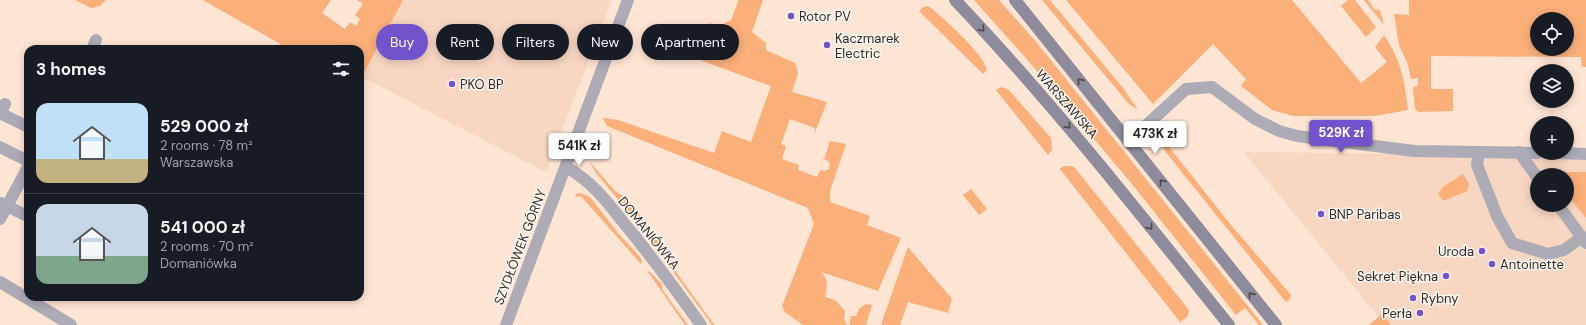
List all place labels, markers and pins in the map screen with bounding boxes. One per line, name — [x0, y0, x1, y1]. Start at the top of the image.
place label: Rotor PV — [799, 8, 851, 25]
marker: Rotor PV — [786, 11, 796, 21]
place label: Kaczmarek Electric — [835, 30, 900, 62]
marker: Kaczmarek Electric — [822, 40, 832, 50]
place label: PKO BP — [460, 76, 504, 93]
marker: PKO BP — [447, 79, 457, 89]
pin: 529K zł — [1304, 120, 1378, 154]
pin: 473K zł — [1118, 121, 1192, 155]
pin: 541K zł — [542, 133, 616, 167]
place label: BNP Paribas — [1329, 206, 1401, 223]
marker: BNP Paribas — [1316, 209, 1326, 219]
place label: Uroda — [1438, 243, 1474, 260]
marker: Uroda — [1477, 246, 1487, 256]
place label: Antoinette — [1500, 256, 1564, 273]
marker: Antoinette — [1487, 259, 1497, 269]
place label: Sekret Piękna — [1357, 268, 1438, 285]
marker: Sekret Piękna — [1441, 271, 1451, 281]
place label: Rybny — [1421, 290, 1459, 307]
marker: Rybny — [1408, 293, 1418, 303]
place label: Perła — [1382, 305, 1412, 322]
marker: Perła — [1415, 308, 1425, 318]

